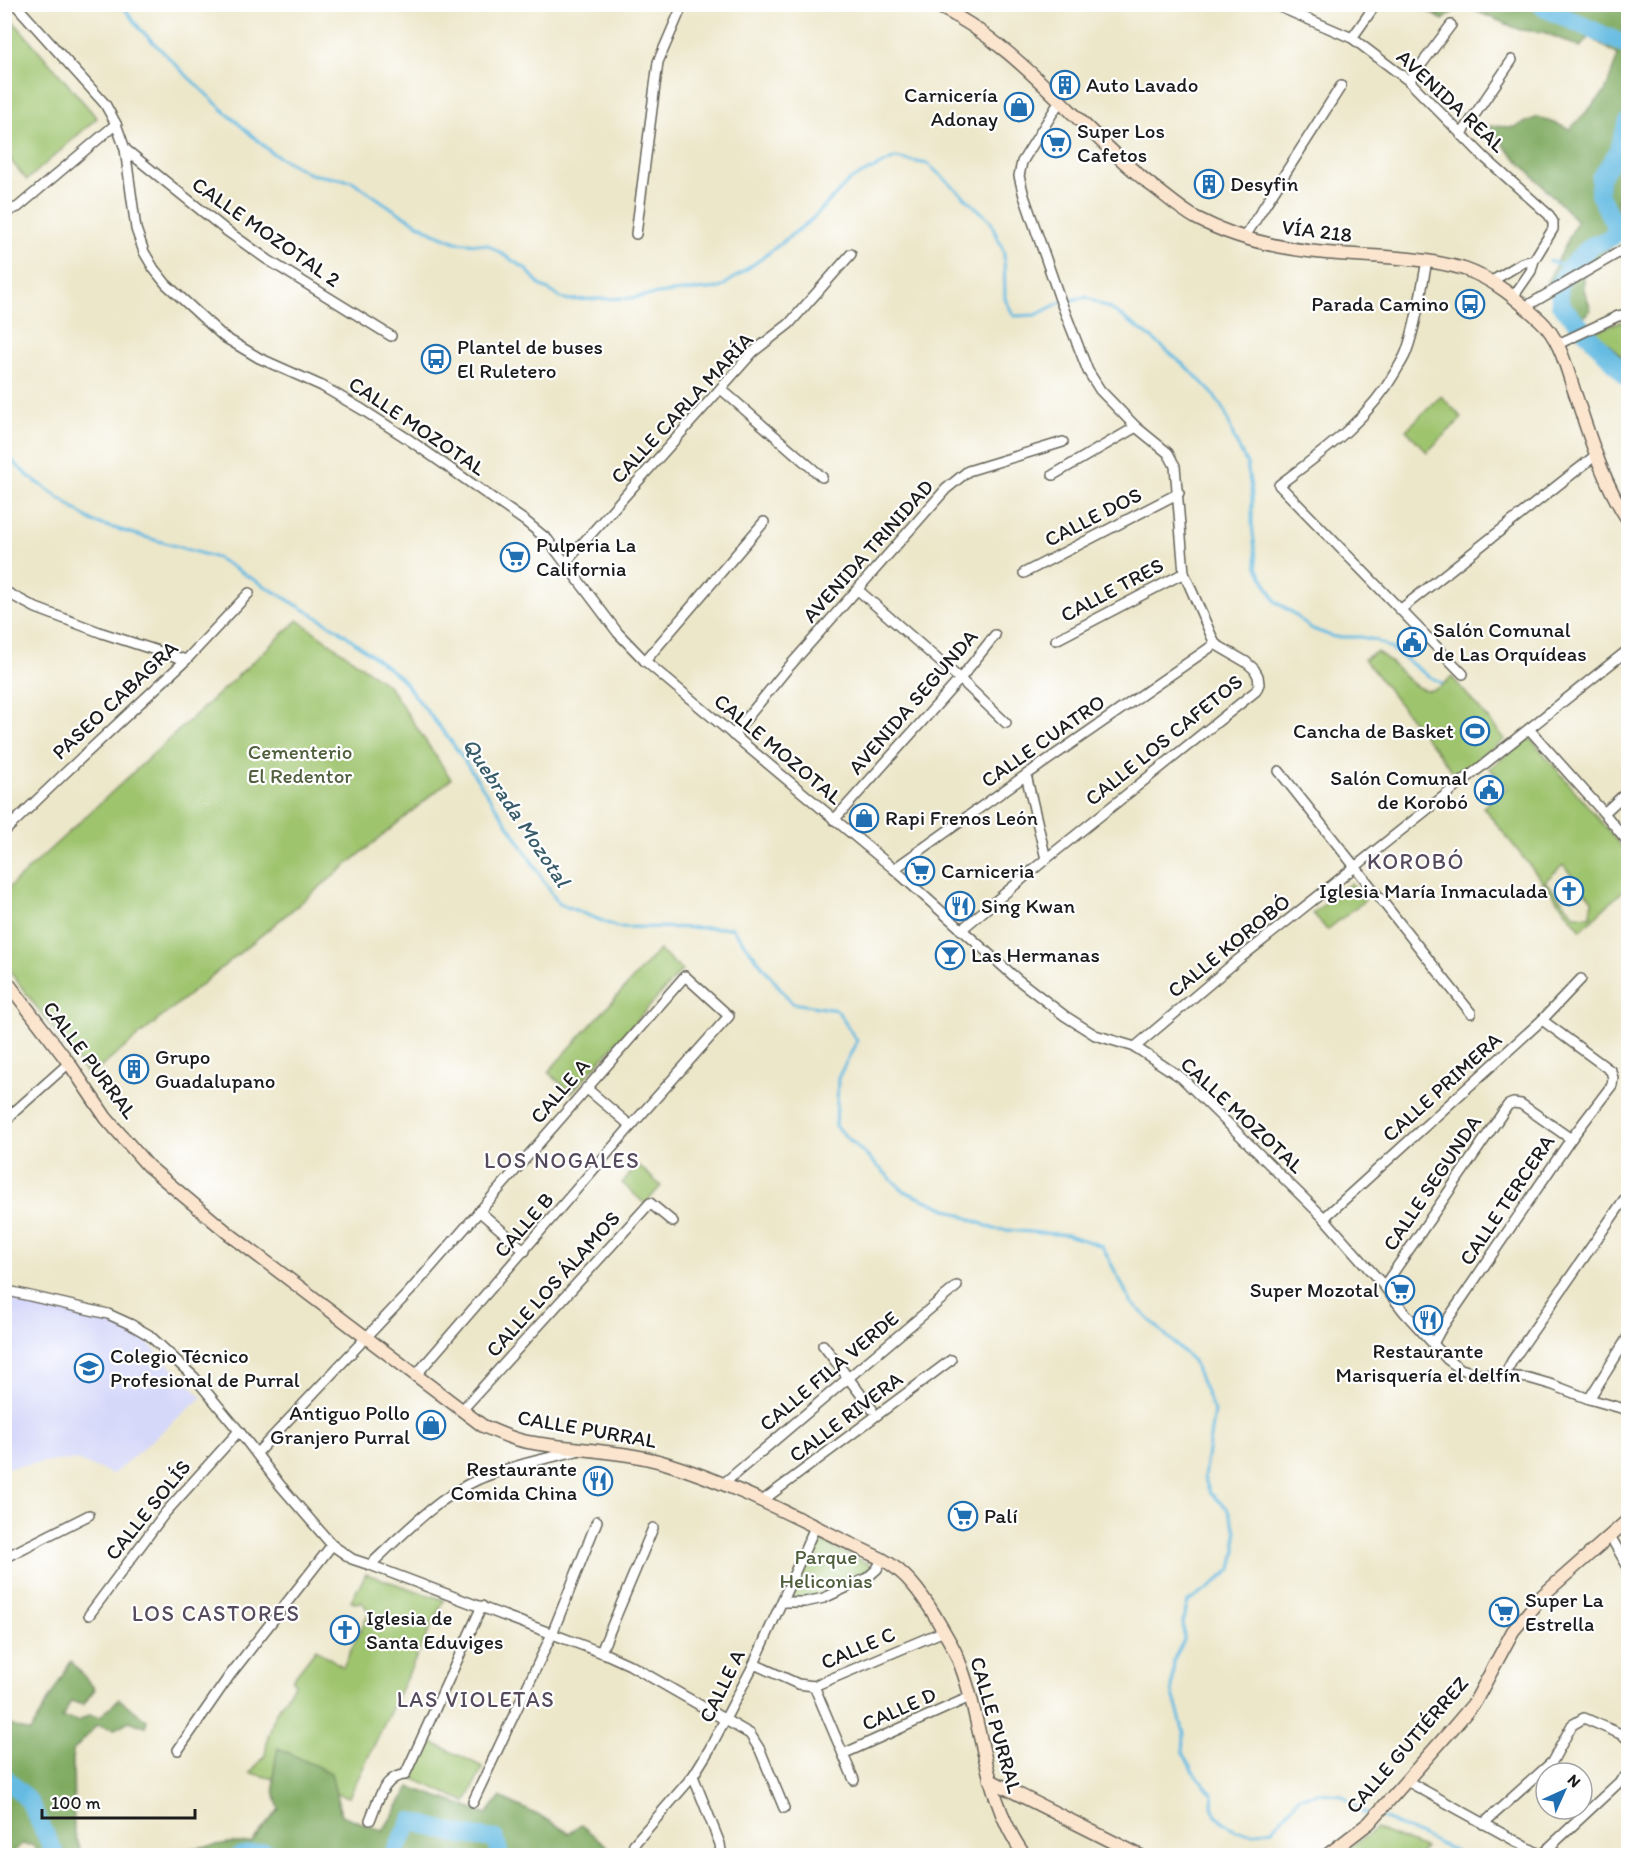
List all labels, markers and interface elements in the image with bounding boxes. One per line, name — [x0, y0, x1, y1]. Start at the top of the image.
street label: AVENIDA REAL — [1392, 44, 1511, 158]
building icon: Auto Lavado — [1049, 69, 1081, 101]
place label: Auto Lavado — [1086, 72, 1198, 97]
place label: Carnicería Adonay — [904, 82, 998, 131]
shop icon: Carnicería Adonay — [1003, 91, 1035, 123]
place label: Super Los Cafetos — [1077, 118, 1165, 167]
supermarket icon: Super Los Cafetos — [1040, 127, 1072, 159]
building icon: Desyfin — [1193, 168, 1225, 200]
street label: CALLE MOZOTAL 2 — [187, 171, 345, 292]
place label: Desyfin — [1230, 171, 1298, 196]
street label: VÍA 218 — [1280, 214, 1354, 247]
bus stop icon: Parada Camino — [1454, 288, 1486, 320]
place label: Parada Camino — [1311, 291, 1449, 316]
street label: CALLE CARLA MARÍA — [605, 326, 759, 488]
place label: Plantel de buses El Ruletero — [457, 334, 603, 383]
bus stop icon: Plantel de buses El Ruletero — [420, 343, 452, 375]
street label: CALLE MOZOTAL — [344, 371, 491, 481]
street label: AVENIDA TRINIDAD — [797, 474, 938, 627]
street label: CALLE DOS — [1040, 481, 1145, 552]
place label: Pulperia La California — [536, 532, 636, 581]
supermarket icon: Pulperia La California — [499, 541, 531, 573]
street label: CALLE TRES — [1056, 552, 1167, 627]
place label: Salón Comunal de Las Orquídeas — [1433, 617, 1587, 666]
street label: AVENIDA SEGUNDA — [843, 624, 983, 779]
public building icon: Salón Comunal de Las Orquídeas — [1396, 626, 1428, 658]
street label: PASEO CABAGRA — [47, 635, 183, 764]
street label: CALLE LOS CAFETOS — [1080, 668, 1247, 811]
street label: CALLE MOZOTAL — [709, 688, 848, 810]
street label: CALLE CUATRO — [976, 689, 1109, 793]
sports icon: Cancha de Basket — [1459, 715, 1491, 747]
place label: Cancha de Basket — [1293, 718, 1454, 743]
water label: Quebrada Mozotal — [457, 733, 577, 893]
park label: Cementerio El Redentor — [248, 739, 352, 788]
place label: Salón Comunal de Korobó — [1330, 765, 1468, 814]
public building icon: Salón Comunal de Korobó — [1473, 774, 1505, 806]
shop icon: Rapi Frenos León — [848, 802, 880, 834]
place label: Rapi Frenos León — [885, 805, 1038, 830]
district label: KOROBÓ — [1367, 848, 1465, 875]
supermarket icon: Carniceria — [904, 855, 936, 887]
place label: Carniceria — [941, 858, 1034, 883]
church icon: Iglesia María Inmaculada — [1553, 875, 1585, 907]
place label: Iglesia María Inmaculada — [1319, 878, 1548, 903]
street label: CALLE KOROBÓ — [1162, 889, 1295, 1003]
restaurant icon: Sing Kwan — [944, 890, 976, 922]
place label: Sing Kwan — [981, 893, 1075, 918]
bar icon: Las Hermanas — [934, 939, 966, 971]
place label: Las Hermanas — [971, 942, 1100, 967]
street label: CALLE PURRAL — [38, 996, 143, 1124]
street label: CALLE PRIMERA — [1377, 1026, 1507, 1147]
place label: Grupo Guadalupano — [155, 1044, 275, 1093]
street label: CALLE MOZOTAL — [1176, 1051, 1309, 1178]
building icon: Grupo Guadalupano — [118, 1053, 150, 1085]
street label: CALLE A — [525, 1053, 595, 1128]
street label: CALLE SEGUNDA — [1377, 1110, 1486, 1255]
street label: CALLE TERCERA — [1454, 1129, 1560, 1270]
district label: LOS NOGALES — [484, 1147, 640, 1174]
street label: CALLE B — [489, 1187, 559, 1262]
street label: CALLE LOS ÁLAMOS — [480, 1205, 625, 1362]
supermarket icon: Super Mozotal — [1384, 1274, 1416, 1306]
place label: Super Mozotal — [1250, 1277, 1379, 1302]
restaurant icon: Restaurante Marisquería el delfín — [1412, 1304, 1444, 1336]
street label: CALLE FILA VERDE — [754, 1305, 903, 1436]
place label: Restaurante Marisquería el delfín — [1335, 1338, 1521, 1387]
place label: Colegio Técnico Profesional de Purral — [110, 1343, 300, 1392]
school or university icon: Colegio Técnico Profesional de Purral — [73, 1352, 105, 1384]
street label: CALLE RIVERA — [784, 1366, 908, 1467]
place label: Antiguo Pollo Granjero Purral — [270, 1400, 410, 1449]
street label: CALLE PURRAL — [516, 1404, 659, 1453]
shop icon: Antiguo Pollo Granjero Purral — [415, 1409, 447, 1441]
street label: CALLE SOLÍS — [100, 1454, 196, 1565]
place label: Restaurante Comida China — [451, 1456, 577, 1505]
restaurant icon: Restaurante Comida China — [582, 1465, 614, 1497]
supermarket icon: Palí — [947, 1500, 979, 1532]
place label: Palí — [984, 1503, 1018, 1528]
park label: Parque Heliconias — [779, 1544, 873, 1593]
place label: Super La Estrella — [1525, 1587, 1604, 1636]
supermarket icon: Super La Estrella — [1488, 1596, 1520, 1628]
district label: LOS CASTORES — [132, 1600, 300, 1627]
place label: Iglesia de Santa Eduviges — [366, 1605, 503, 1654]
church icon: Iglesia de Santa Eduviges — [329, 1614, 361, 1646]
street label: CALLE C — [817, 1621, 899, 1674]
street label: CALLE A — [693, 1645, 750, 1726]
street label: CALLE PURRAL — [965, 1654, 1028, 1796]
street label: CALLE GUTIÉRREZ — [1340, 1671, 1473, 1818]
street label: CALLE D — [858, 1681, 940, 1736]
district label: LAS VIOLETAS — [397, 1686, 555, 1713]
north arrow — [1534, 1761, 1594, 1821]
text: N — [1564, 1770, 1585, 1791]
scale bar — [42, 1782, 195, 1820]
text: 100 m — [51, 1792, 101, 1814]

